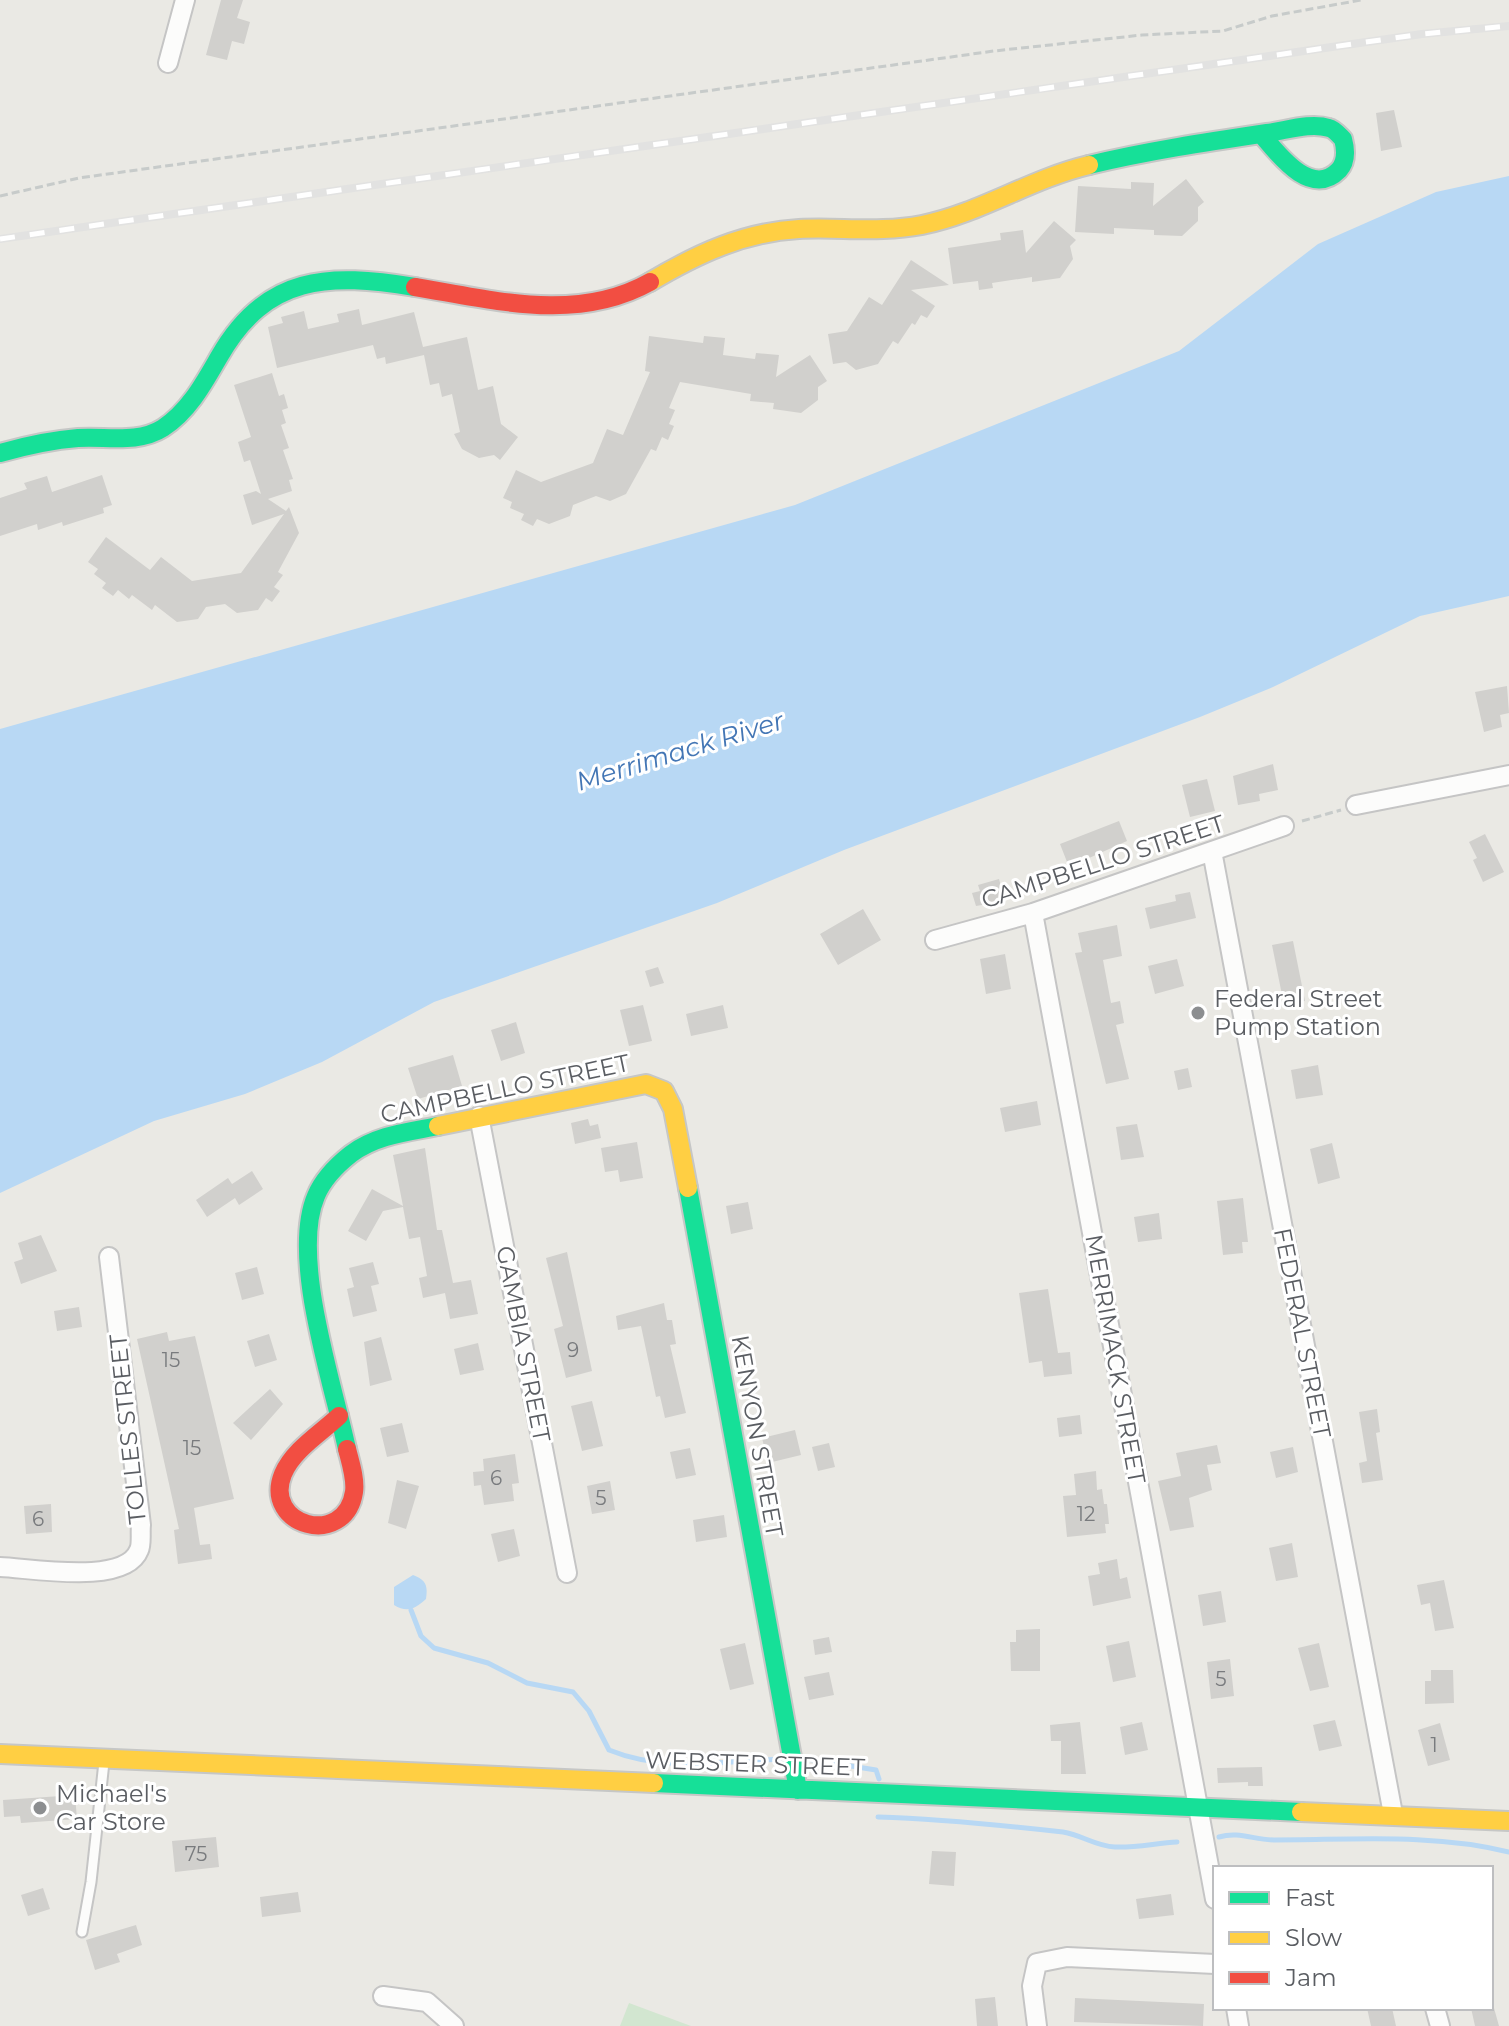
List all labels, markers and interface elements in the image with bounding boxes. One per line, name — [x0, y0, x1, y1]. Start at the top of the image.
water label: Merrimack River — [572, 704, 788, 798]
street label: CAMPBELLO STREET — [978, 808, 1228, 915]
place label: Federal Street Pump Station — [1214, 984, 1382, 1041]
marker: Federal Street Pump Station — [1189, 1004, 1207, 1022]
street label: CAMPBELLO STREET — [378, 1048, 632, 1129]
street label: FEDERAL STREET — [1268, 1225, 1337, 1441]
street label: MERRIMACK STREET — [1079, 1232, 1152, 1486]
street label: GAMBIA STREET — [490, 1243, 557, 1445]
street label: TOLLES STREET — [103, 1333, 152, 1525]
street label: KENYON STREET — [725, 1333, 790, 1539]
house number: 9 — [567, 1338, 579, 1362]
house number: 15 — [162, 1348, 180, 1372]
house number: 15 — [183, 1436, 201, 1460]
house number: 6 — [490, 1466, 502, 1490]
house number: 5 — [595, 1486, 607, 1510]
house number: 12 — [1077, 1502, 1095, 1526]
house number: 6 — [32, 1507, 44, 1531]
house number: 5 — [1215, 1667, 1227, 1691]
house number: 1 — [1430, 1733, 1438, 1757]
street label: WEBSTER STREET — [645, 1745, 866, 1782]
place label: Michael's Car Store — [56, 1779, 167, 1836]
marker: Michael's Car Store — [31, 1799, 49, 1817]
house number: 75 — [185, 1842, 207, 1866]
legend — [1213, 1866, 1493, 2010]
text: Fast — [1285, 1883, 1336, 1912]
text: Slow — [1285, 1923, 1342, 1952]
text: Jam — [1284, 1963, 1337, 1992]

